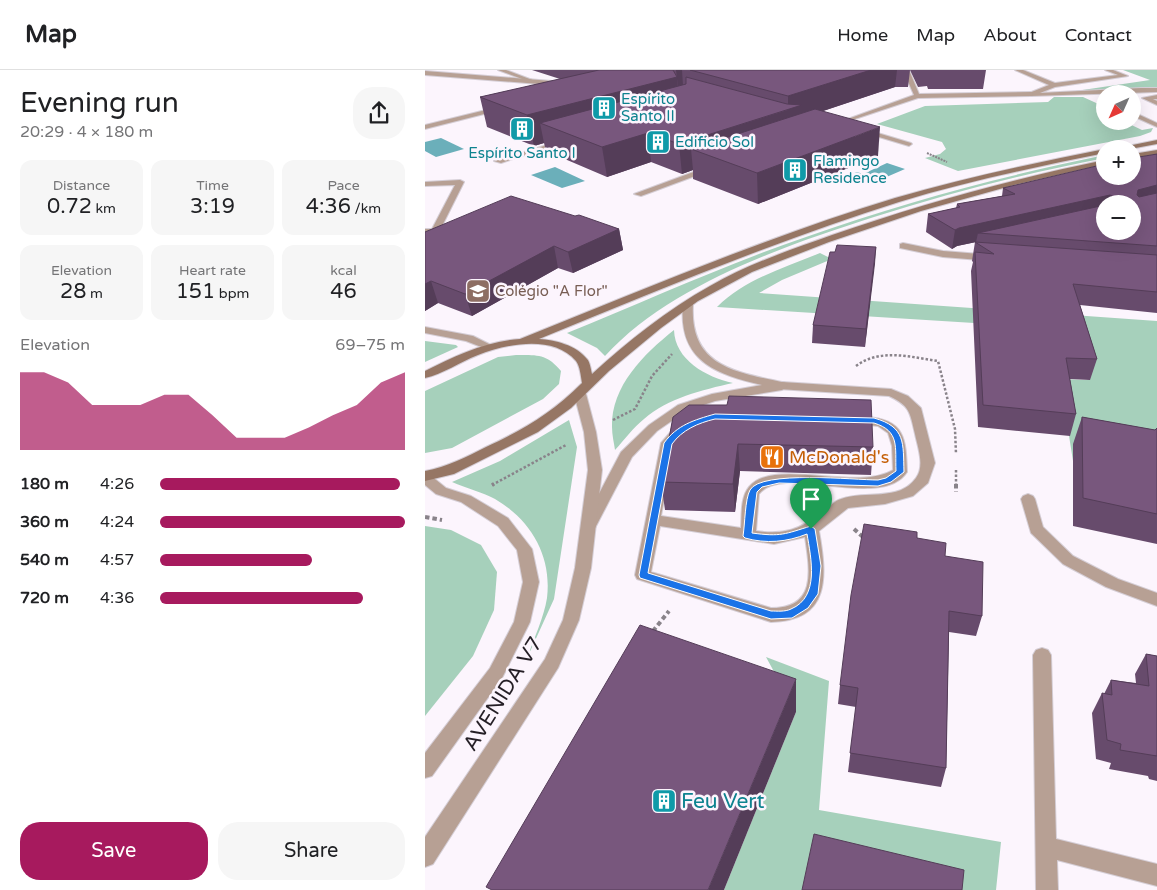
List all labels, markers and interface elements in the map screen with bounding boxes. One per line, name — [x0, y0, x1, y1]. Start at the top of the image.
text: Map — [25, 20, 77, 49]
text: Home — [837, 24, 888, 46]
text: Map — [916, 24, 955, 46]
text: About — [983, 24, 1037, 46]
text: Contact — [1065, 24, 1132, 46]
north arrow — [1096, 85, 1141, 130]
map controls — [1096, 85, 1141, 240]
text: Evening run — [20, 86, 179, 120]
button: share — [353, 87, 405, 139]
place label: Espírito Santo II — [621, 90, 675, 125]
building icon: Espírito Santo II — [591, 95, 617, 121]
building icon: Espírito Santo I — [509, 116, 535, 142]
text: 20:29 · 4 × 180 m — [20, 122, 153, 142]
building icon: Edificio Sol — [645, 129, 671, 155]
place label: Edificio Sol — [675, 133, 754, 151]
button: + — [1096, 140, 1141, 185]
place label: Espírito Santo I — [468, 144, 576, 162]
place label: Flamingo Residence — [813, 152, 887, 187]
building icon: Flamingo Residence — [782, 157, 808, 183]
text: Distance — [53, 177, 110, 194]
text: Time — [196, 177, 229, 194]
text: Pace — [327, 177, 360, 194]
text: 0.72 — [47, 194, 92, 219]
text: 3:19 — [190, 194, 235, 219]
text: 4:36 — [306, 194, 351, 219]
button: − — [1096, 195, 1141, 240]
text: km — [92, 200, 116, 217]
text: /km — [351, 200, 381, 217]
text: Elevation — [51, 262, 112, 279]
text: Heart rate — [179, 262, 246, 279]
text: kcal — [330, 262, 357, 279]
school or university icon: Colégio "A Flor" — [465, 278, 491, 304]
text: 28 — [60, 279, 86, 304]
text: 151 — [176, 279, 215, 304]
text: 46 — [330, 279, 357, 304]
place label: Colégio "A Flor" — [495, 282, 608, 300]
text: m — [86, 285, 103, 302]
text: bpm — [215, 285, 249, 302]
text: Elevation — [20, 335, 90, 355]
text: 69–75 m — [335, 335, 405, 355]
restaurant icon: McDonald's — [759, 444, 785, 470]
place label: McDonald's — [789, 446, 889, 468]
text: 180 m — [20, 474, 69, 494]
text: 4:26 — [100, 474, 134, 494]
pin — [790, 478, 832, 529]
icon: arrive — [797, 485, 825, 513]
text: 360 m — [20, 512, 69, 532]
text: 4:24 — [100, 512, 134, 532]
text: 540 m — [20, 550, 69, 570]
text: 4:57 — [100, 550, 134, 570]
text: 720 m — [20, 588, 69, 608]
text: 4:36 — [100, 588, 134, 608]
street label: AVENIDA V7 — [458, 632, 548, 756]
building icon: Feu Vert — [651, 788, 677, 814]
place label: Feu Vert — [681, 789, 764, 814]
button: Save — [20, 822, 208, 880]
button: Share — [218, 822, 405, 880]

